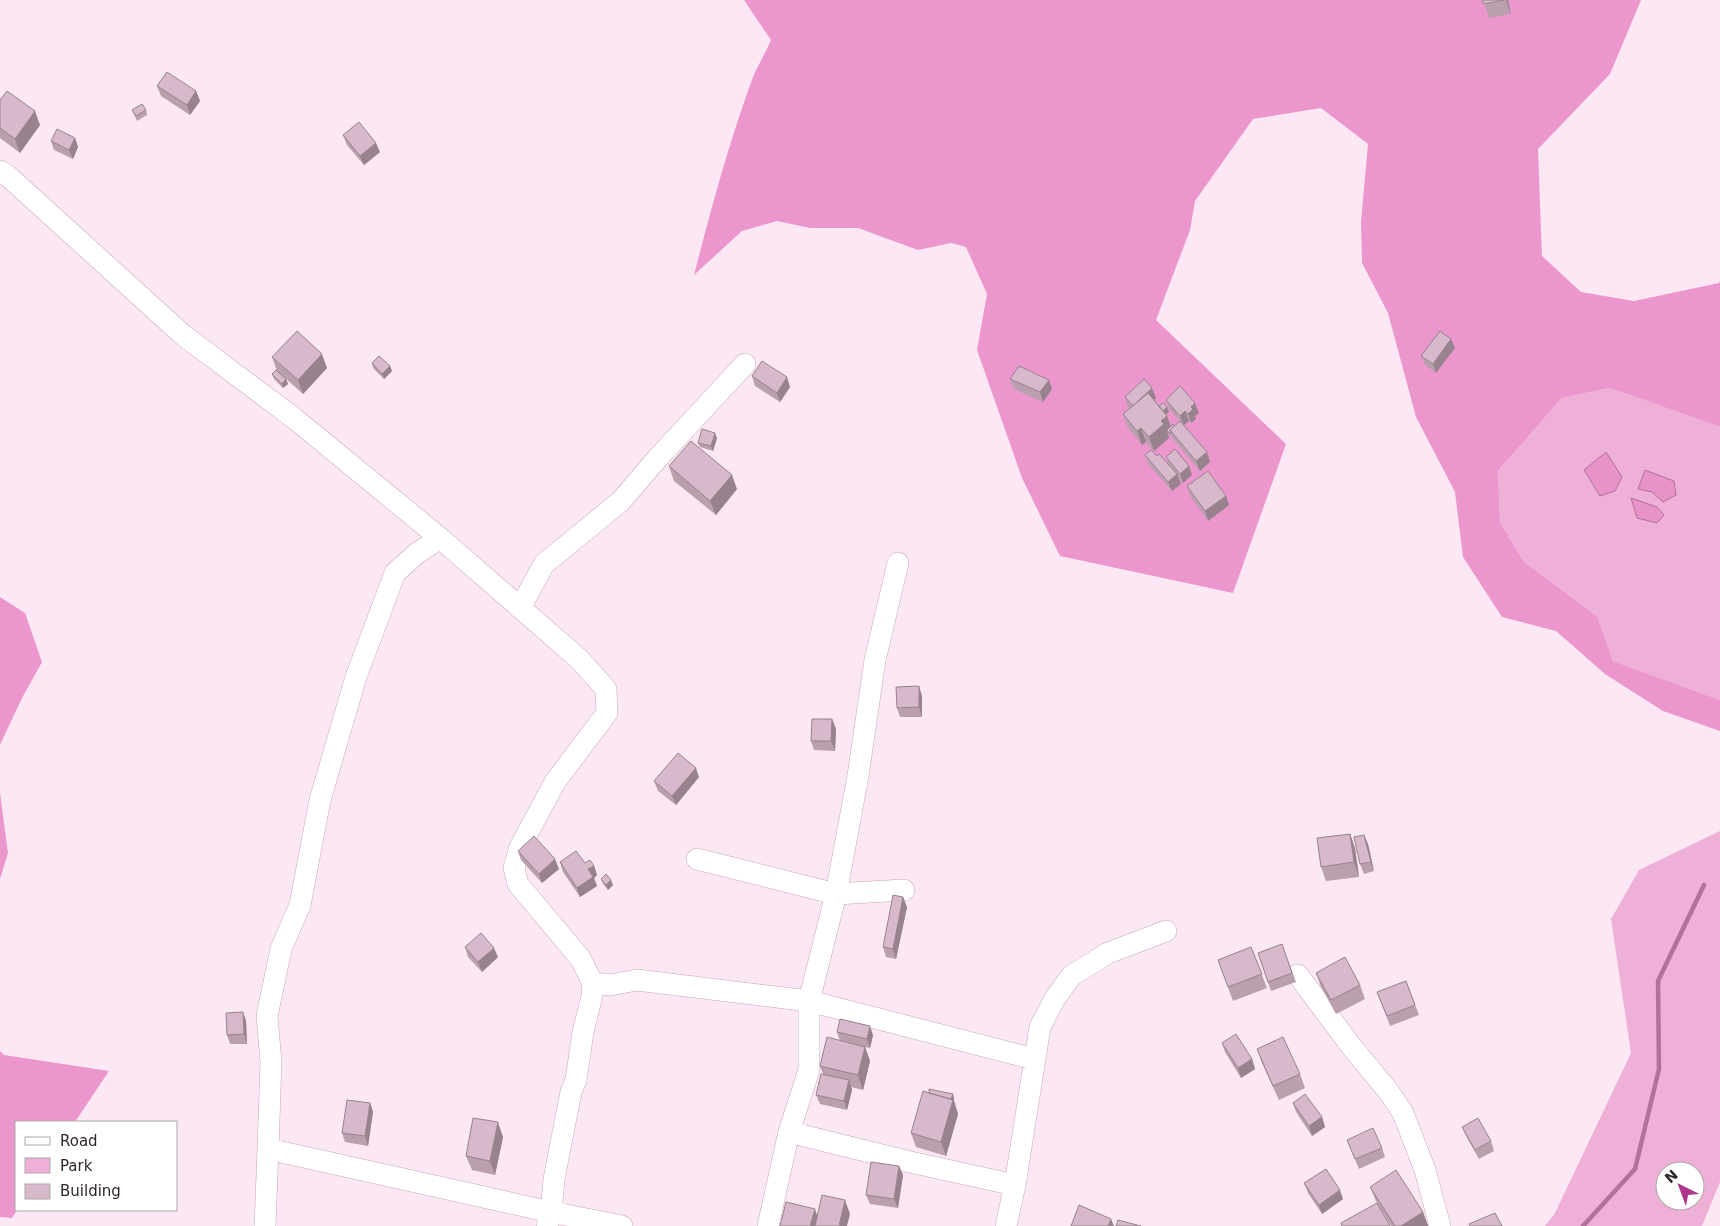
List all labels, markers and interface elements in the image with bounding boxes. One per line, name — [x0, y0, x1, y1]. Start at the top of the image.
legend — [15, 1121, 178, 1211]
text: Road — [60, 1132, 98, 1150]
text: Park — [60, 1157, 93, 1175]
north arrow — [1655, 1161, 1705, 1211]
text: N — [1662, 1166, 1681, 1186]
text: Building — [60, 1182, 121, 1200]

